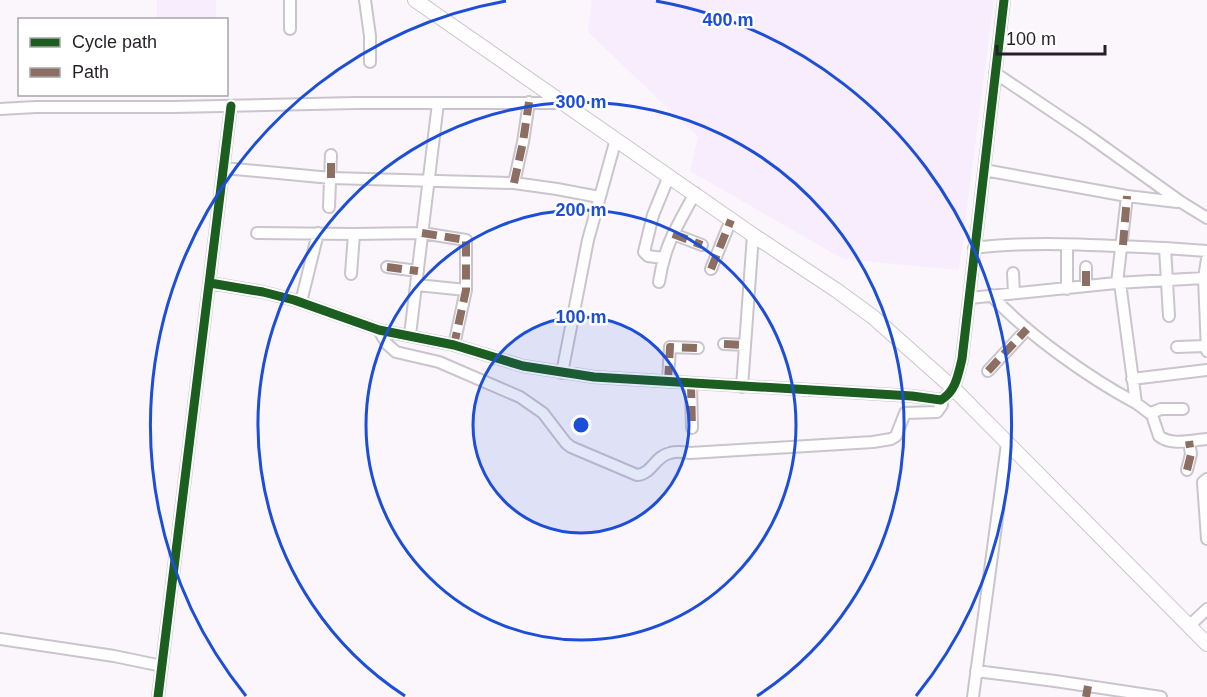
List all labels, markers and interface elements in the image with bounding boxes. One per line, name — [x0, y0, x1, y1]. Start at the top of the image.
text: 400 m — [702, 10, 754, 30]
legend — [18, 18, 228, 96]
scale bar — [997, 18, 1105, 56]
text: 100 m — [1006, 29, 1056, 49]
text: Cycle path — [72, 32, 157, 52]
text: Path — [72, 62, 109, 82]
text: 300 m — [555, 92, 607, 112]
text: 200 m — [555, 200, 607, 220]
text: 100 m — [555, 307, 607, 327]
centre of rings — [571, 415, 591, 435]

